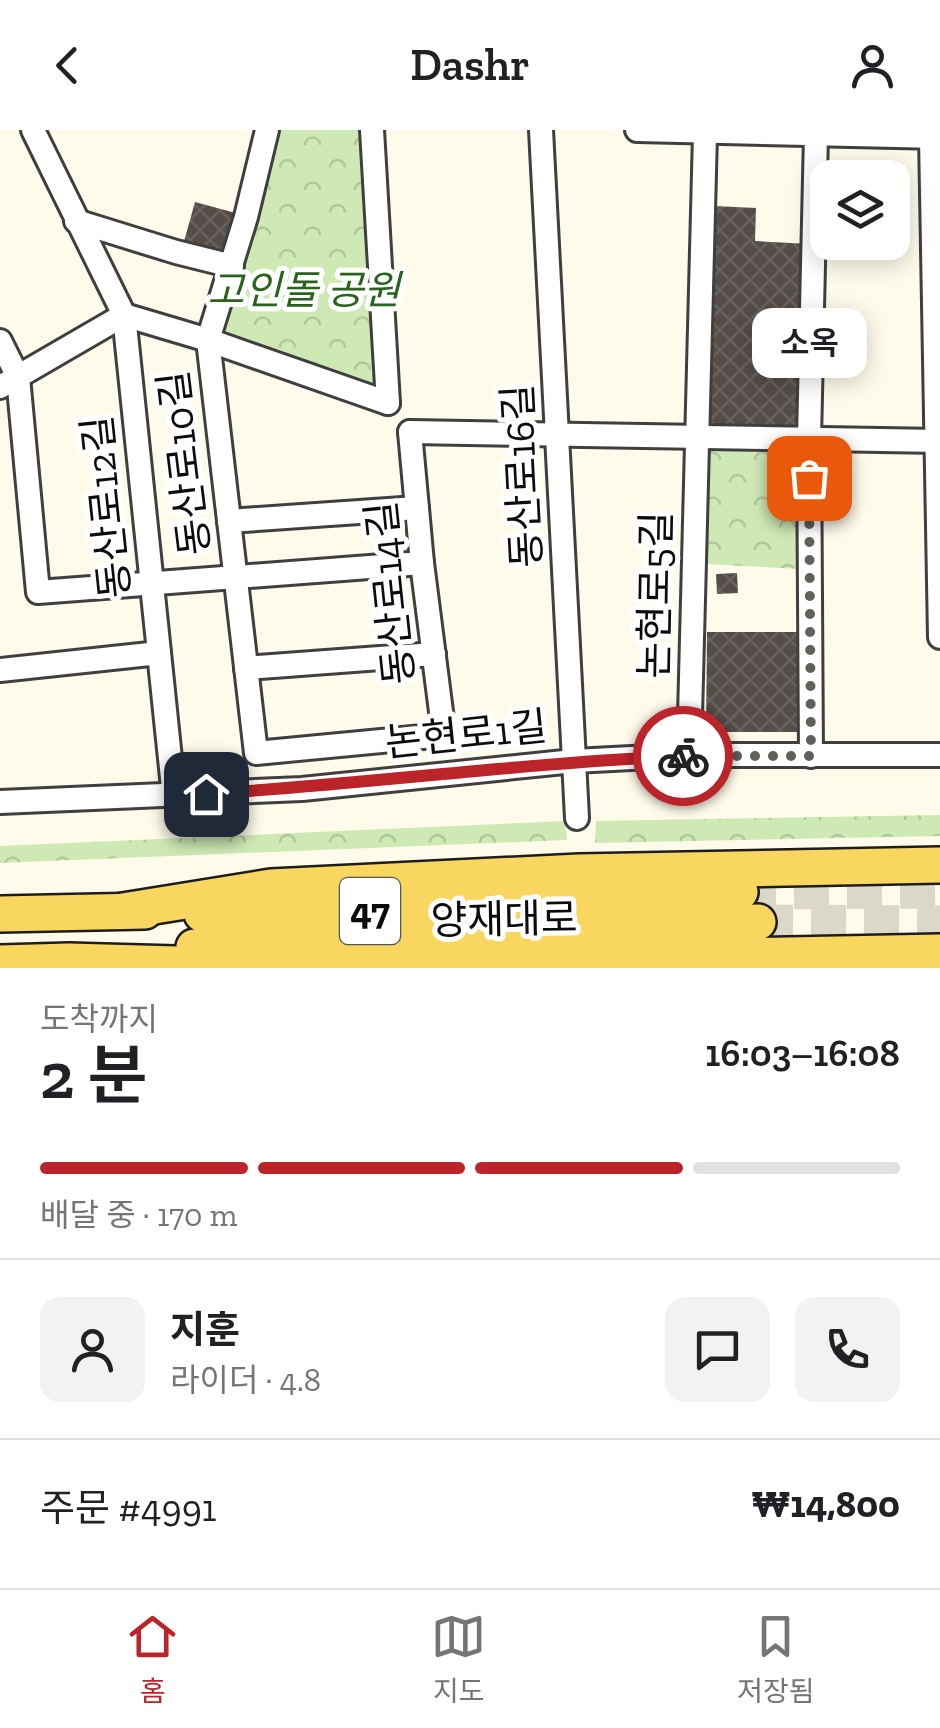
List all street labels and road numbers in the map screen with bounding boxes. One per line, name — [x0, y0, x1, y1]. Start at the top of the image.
street label: 동산로10길 — [149, 368, 219, 558]
street label: 동산로16길 — [493, 383, 551, 569]
street label: 동산로12길 — [73, 413, 139, 601]
street label: 동산로14길 — [357, 499, 423, 687]
street label: 논현로5길 — [630, 511, 680, 679]
street label: 논현로1길 — [383, 702, 549, 766]
road number: 47 — [340, 878, 400, 944]
street label: 양재대로 — [430, 894, 578, 944]

